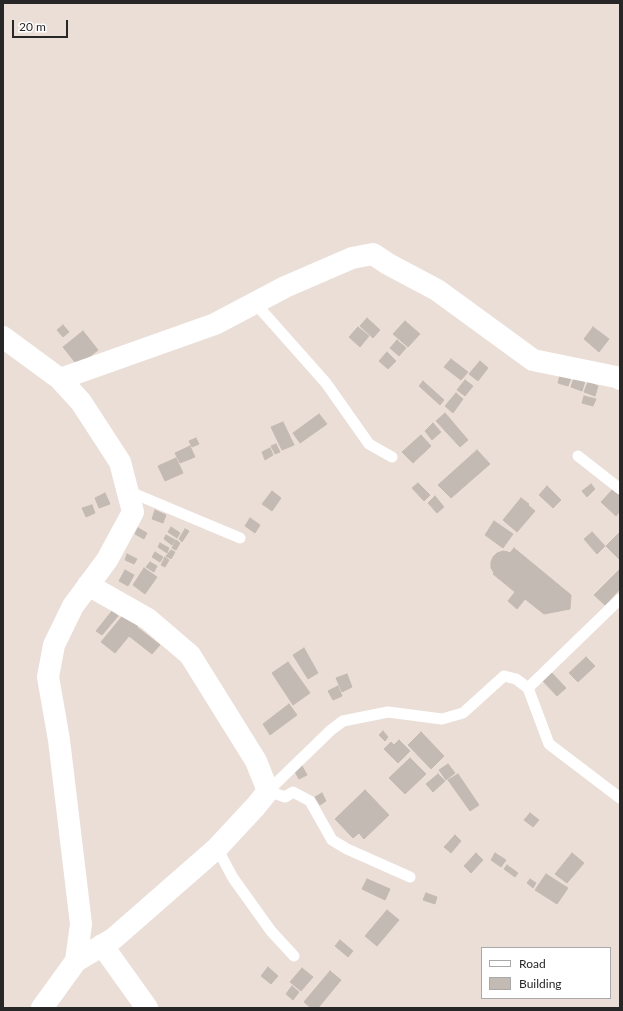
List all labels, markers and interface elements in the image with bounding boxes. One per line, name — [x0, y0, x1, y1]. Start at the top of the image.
scale bar — [14, 12, 70, 38]
text: 20 m — [19, 19, 46, 34]
legend — [481, 947, 611, 999]
text: Road — [519, 956, 546, 971]
text: Building — [519, 976, 562, 991]

